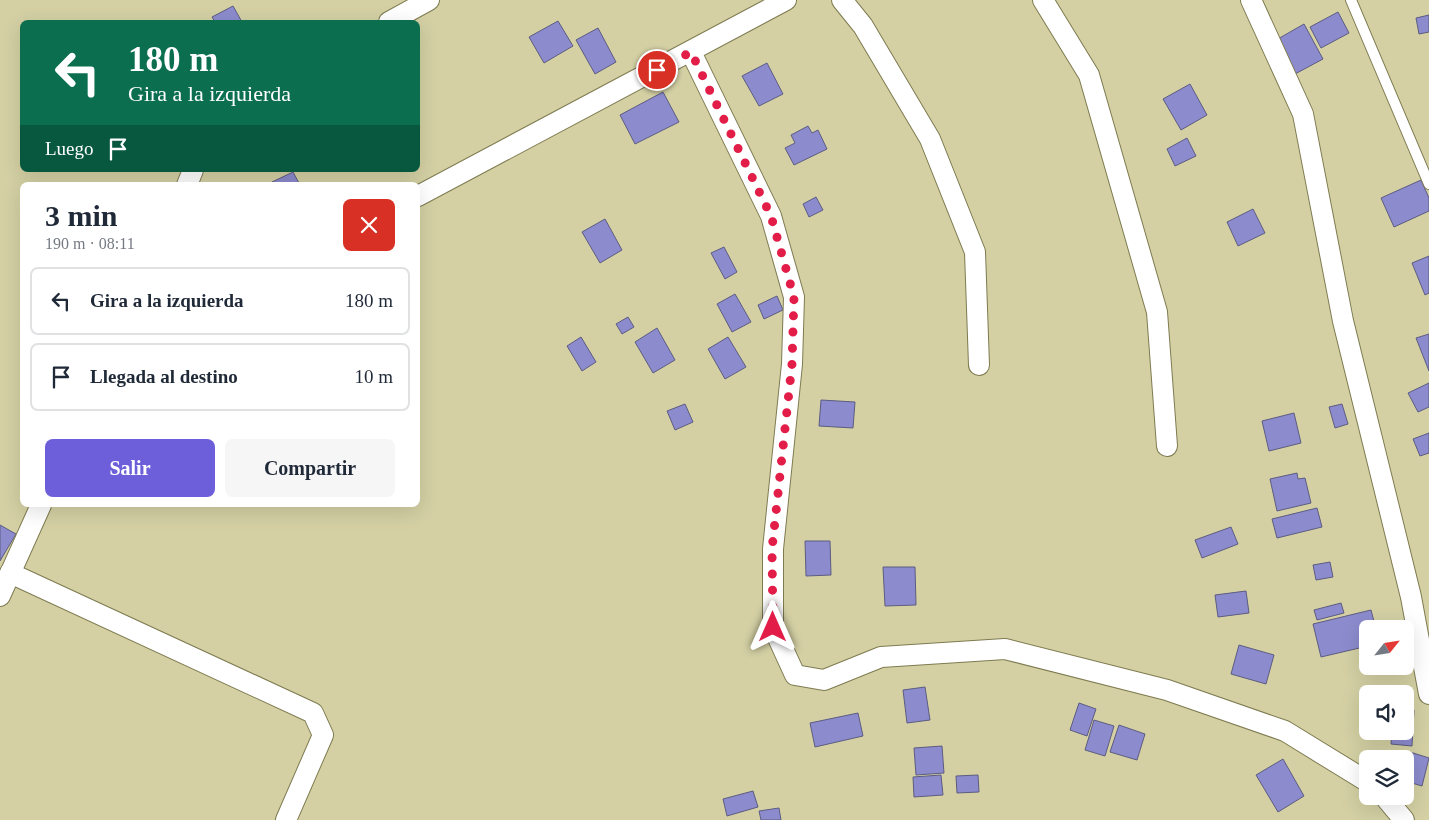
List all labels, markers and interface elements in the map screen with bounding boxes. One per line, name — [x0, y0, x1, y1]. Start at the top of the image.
icon: left — [45, 40, 110, 105]
text: 180 m — [128, 40, 218, 79]
pin — [636, 49, 678, 91]
icon: arrive — [643, 56, 671, 84]
text: Gira a la izquierda — [128, 81, 291, 106]
icon: arrive — [104, 135, 132, 163]
text: Luego — [45, 138, 94, 159]
text: 3 min — [45, 199, 118, 232]
button: close — [343, 199, 395, 251]
text: 190 m · 08:11 — [45, 235, 135, 252]
icon: left — [47, 287, 75, 315]
text: Gira a la izquierda — [90, 290, 244, 311]
text: 180 m — [345, 290, 393, 311]
icon: arrive — [47, 363, 75, 391]
text: Llegada al destino — [90, 366, 238, 387]
text: 10 m — [354, 366, 393, 387]
button: Salir — [45, 439, 215, 497]
button: Compartir — [225, 439, 395, 497]
position arrow — [746, 600, 798, 652]
north arrow — [1359, 620, 1414, 675]
map controls — [1359, 620, 1414, 805]
button: sound — [1359, 685, 1414, 740]
button: layers — [1359, 750, 1414, 805]

